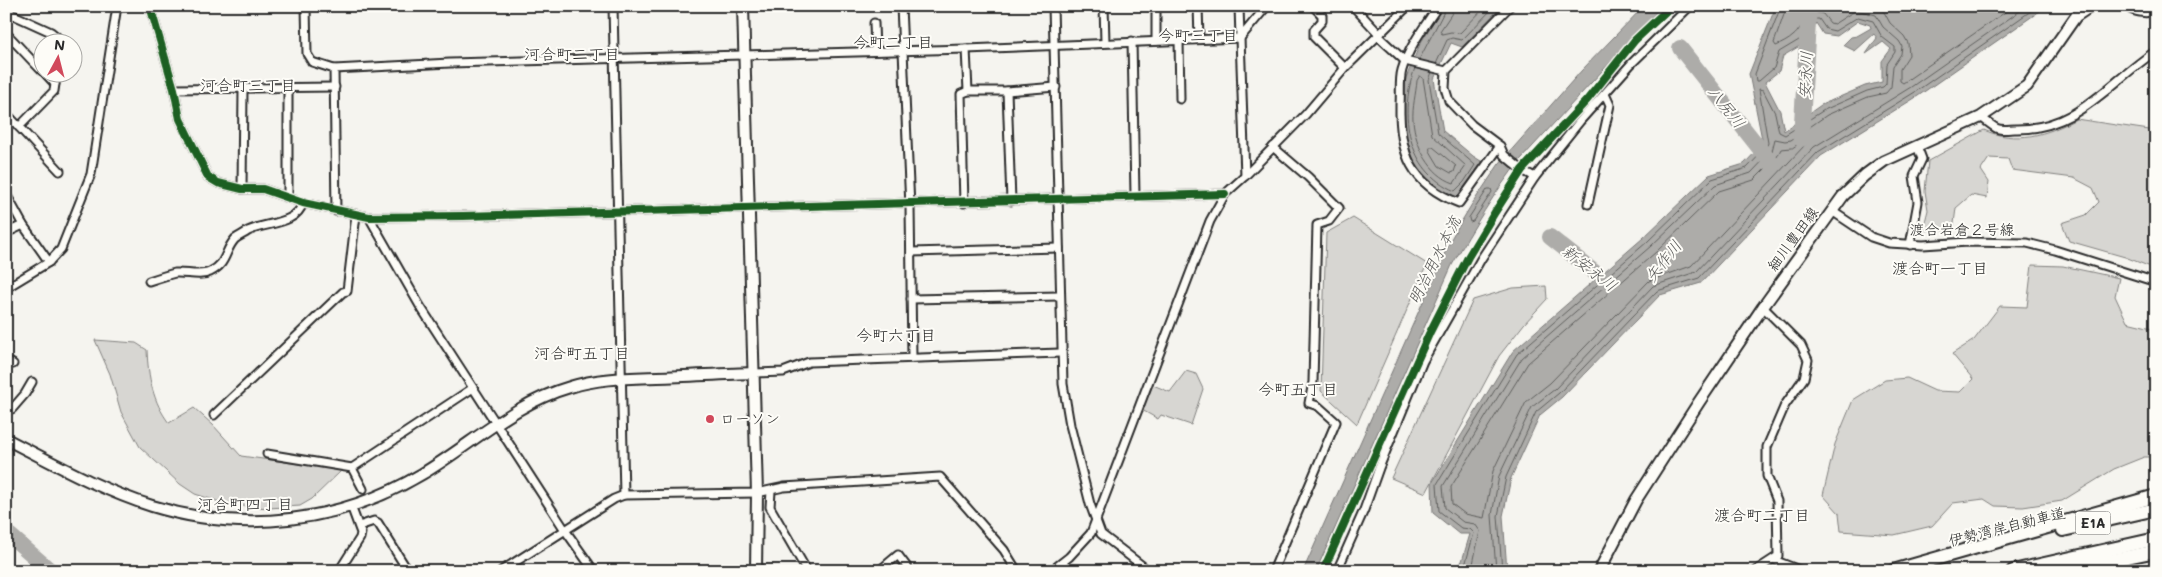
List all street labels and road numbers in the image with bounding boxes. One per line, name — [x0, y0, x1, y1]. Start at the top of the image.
street label: 細川豊田線 — [1762, 202, 1822, 275]
street label: 渡合岩倉２号線 — [1909, 219, 2015, 239]
street label: 伊勢湾岸自動車道 — [1946, 502, 2067, 550]
road number: E1A — [2076, 512, 2110, 534]

